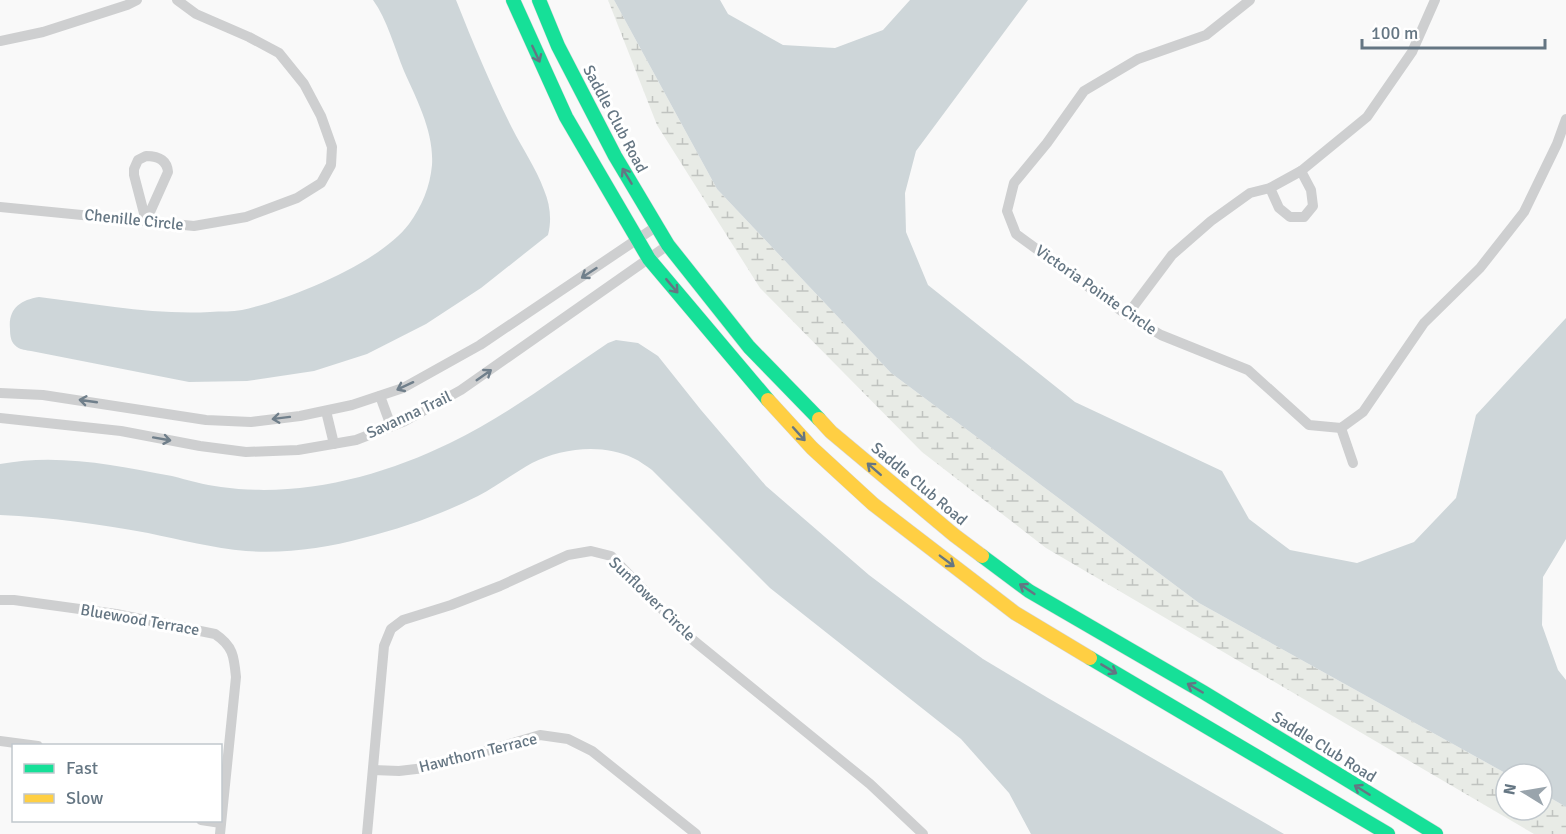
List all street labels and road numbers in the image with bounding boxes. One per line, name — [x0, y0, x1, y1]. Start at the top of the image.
street label: Saddle Club Road — [578, 62, 652, 176]
street label: Chenille Circle — [83, 205, 185, 235]
street label: Victoria Pointe Circle — [1031, 241, 1161, 339]
street label: Savanna Trail — [363, 387, 455, 443]
street label: Saddle Club Road — [867, 438, 971, 530]
street label: Sunflower Circle — [605, 553, 699, 645]
street label: Bluewood Terrace — [79, 600, 201, 640]
street label: Saddle Club Road — [1268, 707, 1380, 787]
street label: Hawthorn Terrace — [417, 729, 539, 777]

